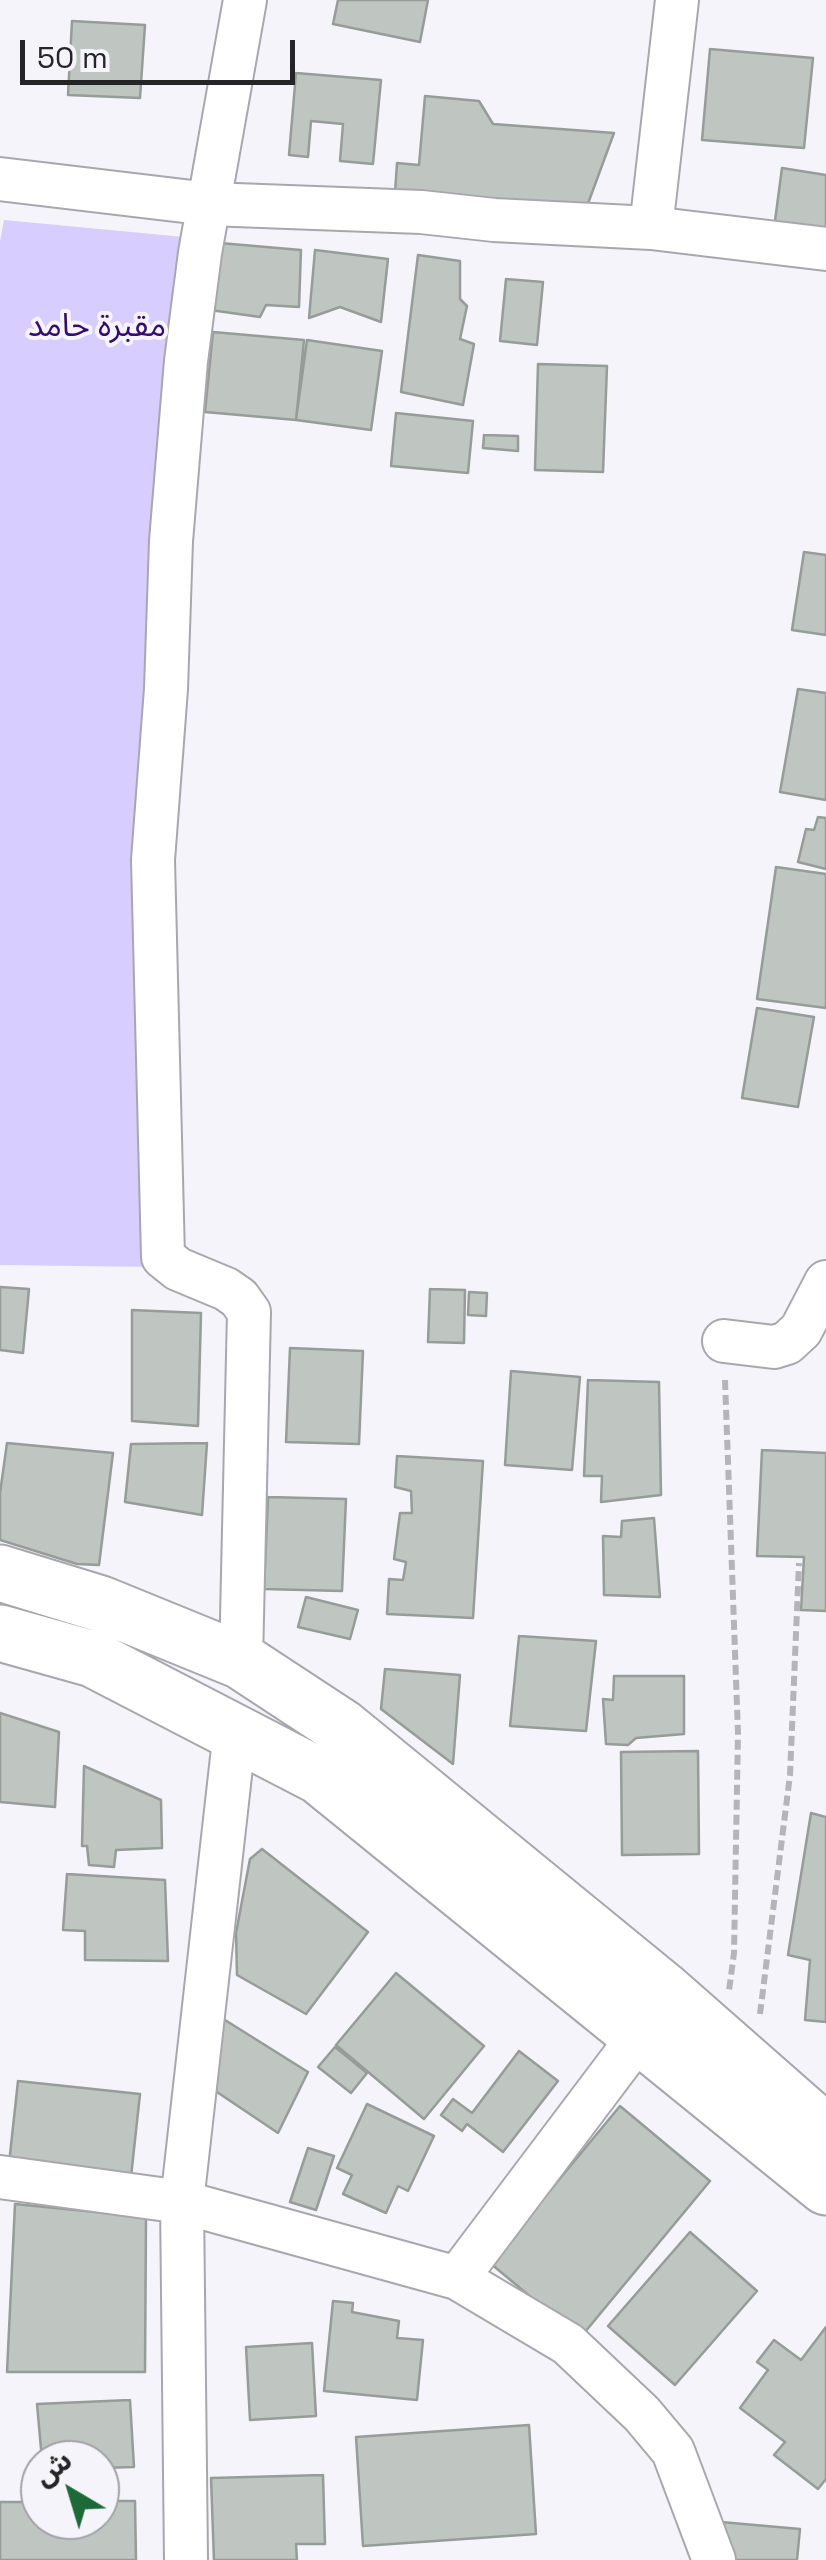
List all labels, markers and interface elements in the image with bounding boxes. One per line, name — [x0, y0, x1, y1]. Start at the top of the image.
scale bar — [25, 20, 300, 82]
text: 50 m — [37, 38, 108, 77]
park label: مقبرة حامد — [28, 308, 166, 346]
north arrow — [20, 2440, 120, 2540]
text: ش — [27, 2442, 79, 2494]

